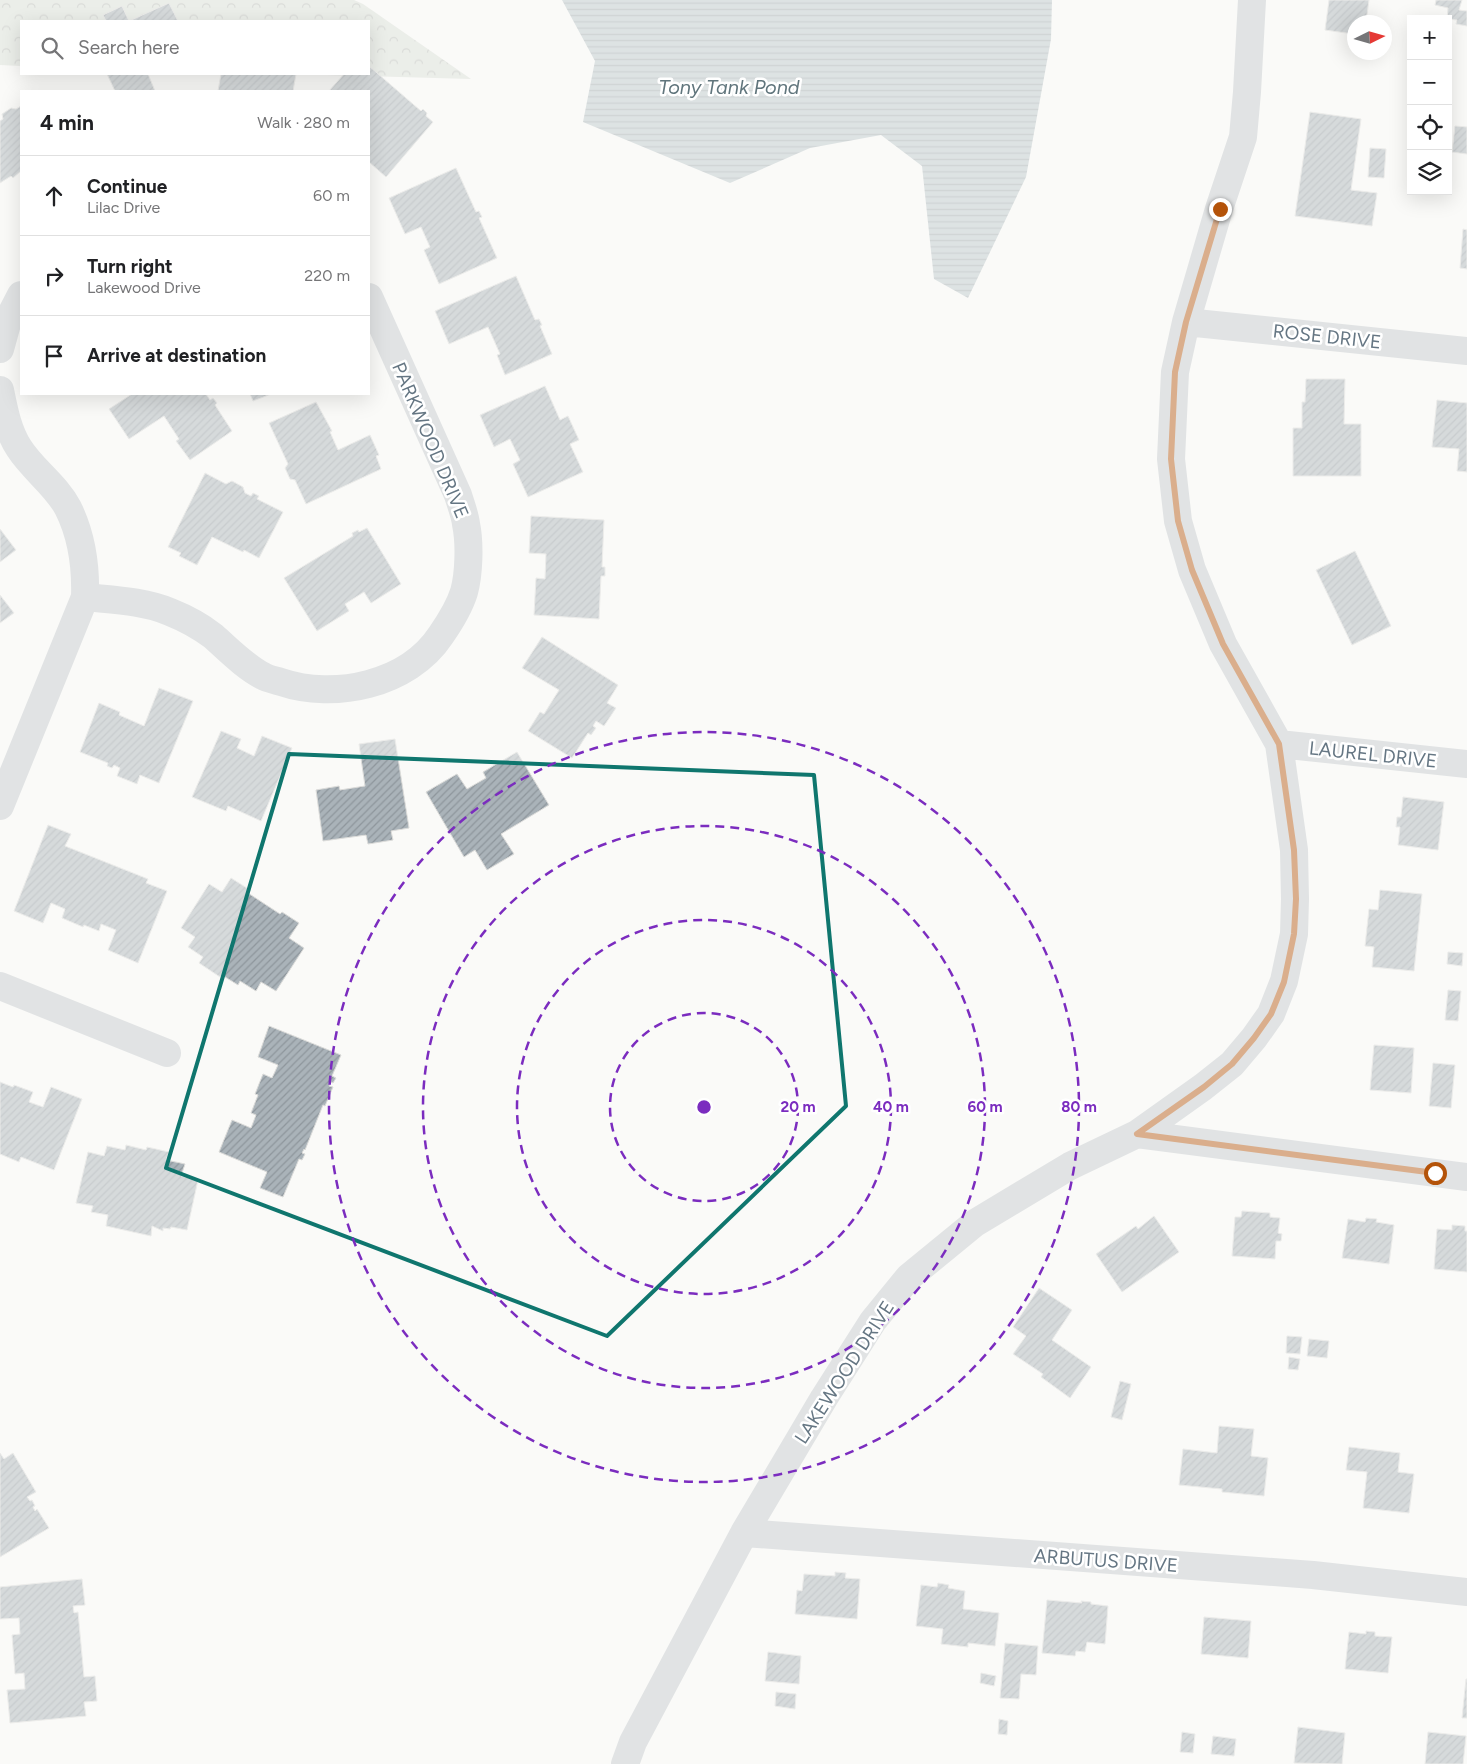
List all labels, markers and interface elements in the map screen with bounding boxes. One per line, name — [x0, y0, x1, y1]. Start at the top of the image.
north arrow — [1347, 15, 1392, 60]
map controls — [1407, 15, 1452, 195]
button: + — [1407, 15, 1452, 60]
search box — [20, 20, 370, 75]
icon: search — [38, 34, 66, 62]
text: Search here — [78, 36, 180, 59]
button: − — [1407, 60, 1452, 105]
water label: Tony Tank Pond — [658, 75, 800, 99]
button: locate — [1407, 105, 1452, 150]
text: 4 min — [40, 110, 94, 135]
text: Walk · 280 m — [257, 113, 350, 132]
button: layers — [1407, 150, 1452, 195]
text: Continue — [87, 175, 167, 198]
icon: ahead — [40, 182, 68, 210]
text: 60 m — [313, 186, 350, 205]
text: Lilac Drive — [87, 198, 160, 217]
route end — [1209, 198, 1232, 221]
text: Turn right — [87, 255, 173, 278]
icon: right — [40, 262, 68, 290]
text: 220 m — [304, 266, 350, 285]
text: Lakewood Drive — [87, 278, 201, 297]
street label: ROSE DRIVE — [1272, 319, 1382, 354]
icon: arrive — [40, 342, 68, 370]
text: Arrive at destination — [87, 344, 266, 367]
street label: PARKWOOD DRIVE — [387, 359, 474, 522]
street label: LAUREL DRIVE — [1308, 736, 1438, 773]
centre of rings — [695, 1098, 713, 1116]
text: 20 m — [780, 1098, 816, 1116]
text: 40 m — [873, 1098, 909, 1116]
text: 60 m — [967, 1098, 1003, 1116]
text: 80 m — [1061, 1098, 1097, 1116]
route start — [1424, 1162, 1447, 1185]
street label: LAKEWOOD DRIVE — [790, 1297, 899, 1448]
street label: ARBUTUS DRIVE — [1033, 1544, 1179, 1577]

